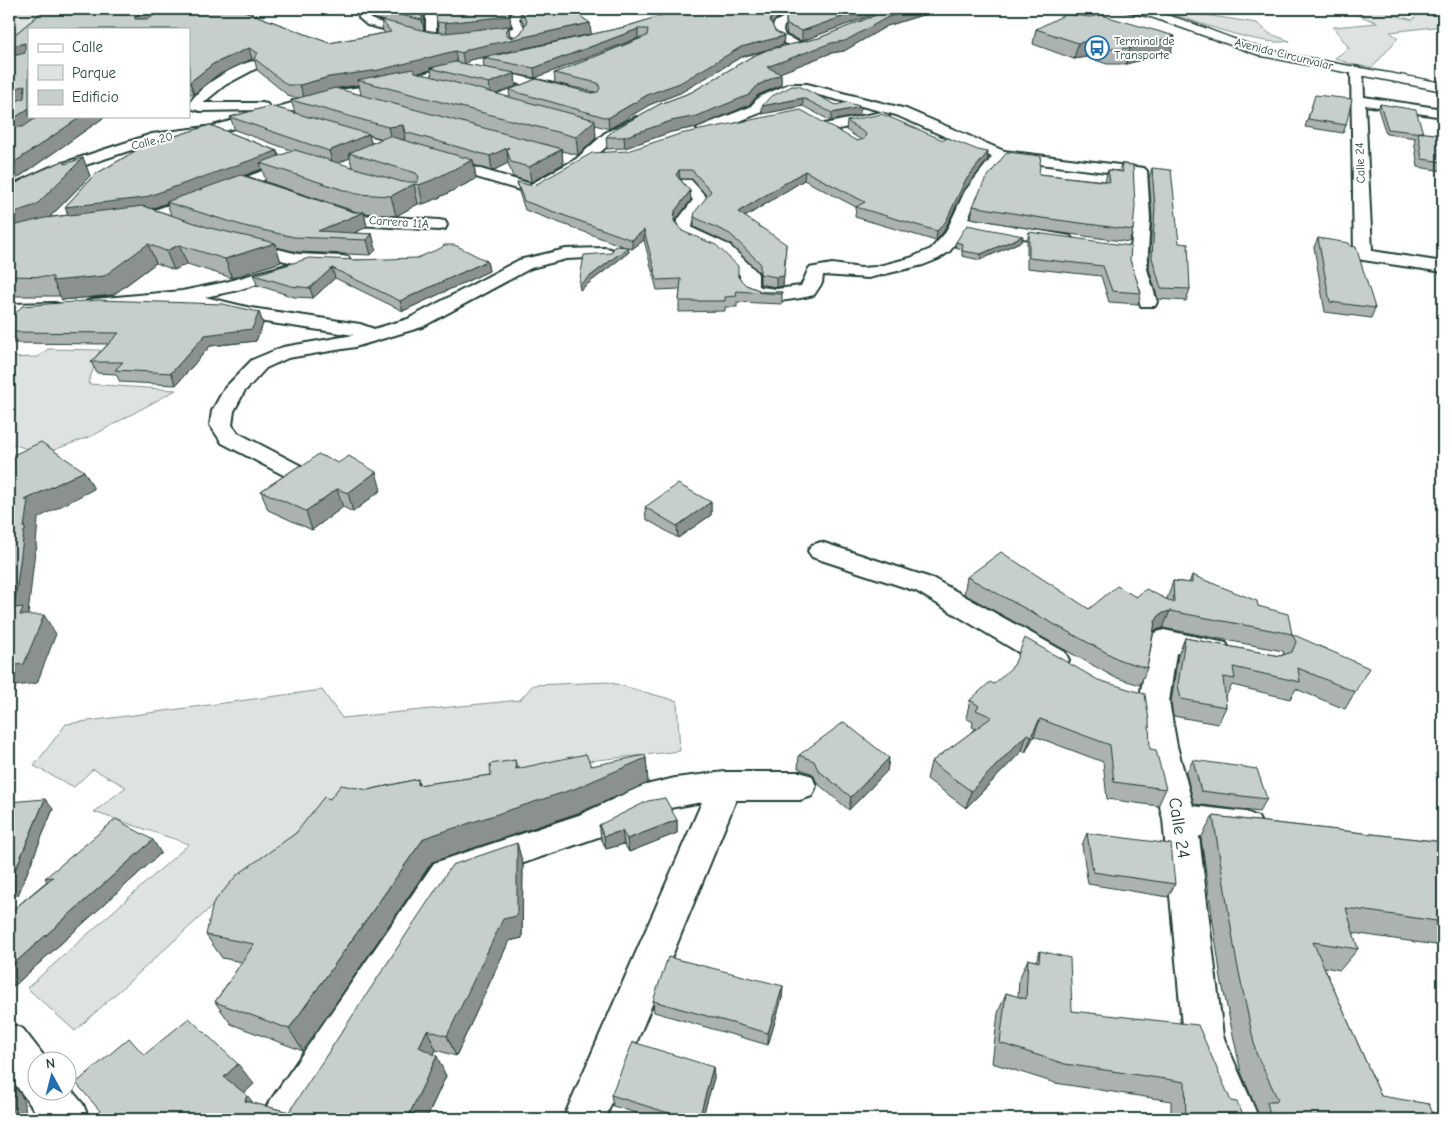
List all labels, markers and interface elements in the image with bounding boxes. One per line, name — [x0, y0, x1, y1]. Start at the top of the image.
legend — [28, 28, 190, 118]
place label: Terminal de Transporte — [1114, 34, 1175, 62]
bus stop icon: Terminal de Transporte — [1084, 35, 1110, 61]
street label: Avenida Circunvalar — [1233, 35, 1335, 73]
text: Calle — [72, 38, 104, 56]
text: Parque — [72, 64, 117, 82]
text: Edificio — [72, 88, 119, 106]
street label: Calle 20 — [130, 129, 174, 153]
street label: Calle 24 — [1352, 142, 1368, 184]
street label: Carrera 11A — [369, 213, 429, 231]
street label: Calle 24 — [1164, 796, 1194, 860]
north arrow — [28, 1050, 78, 1100]
text: N — [45, 1055, 56, 1073]

